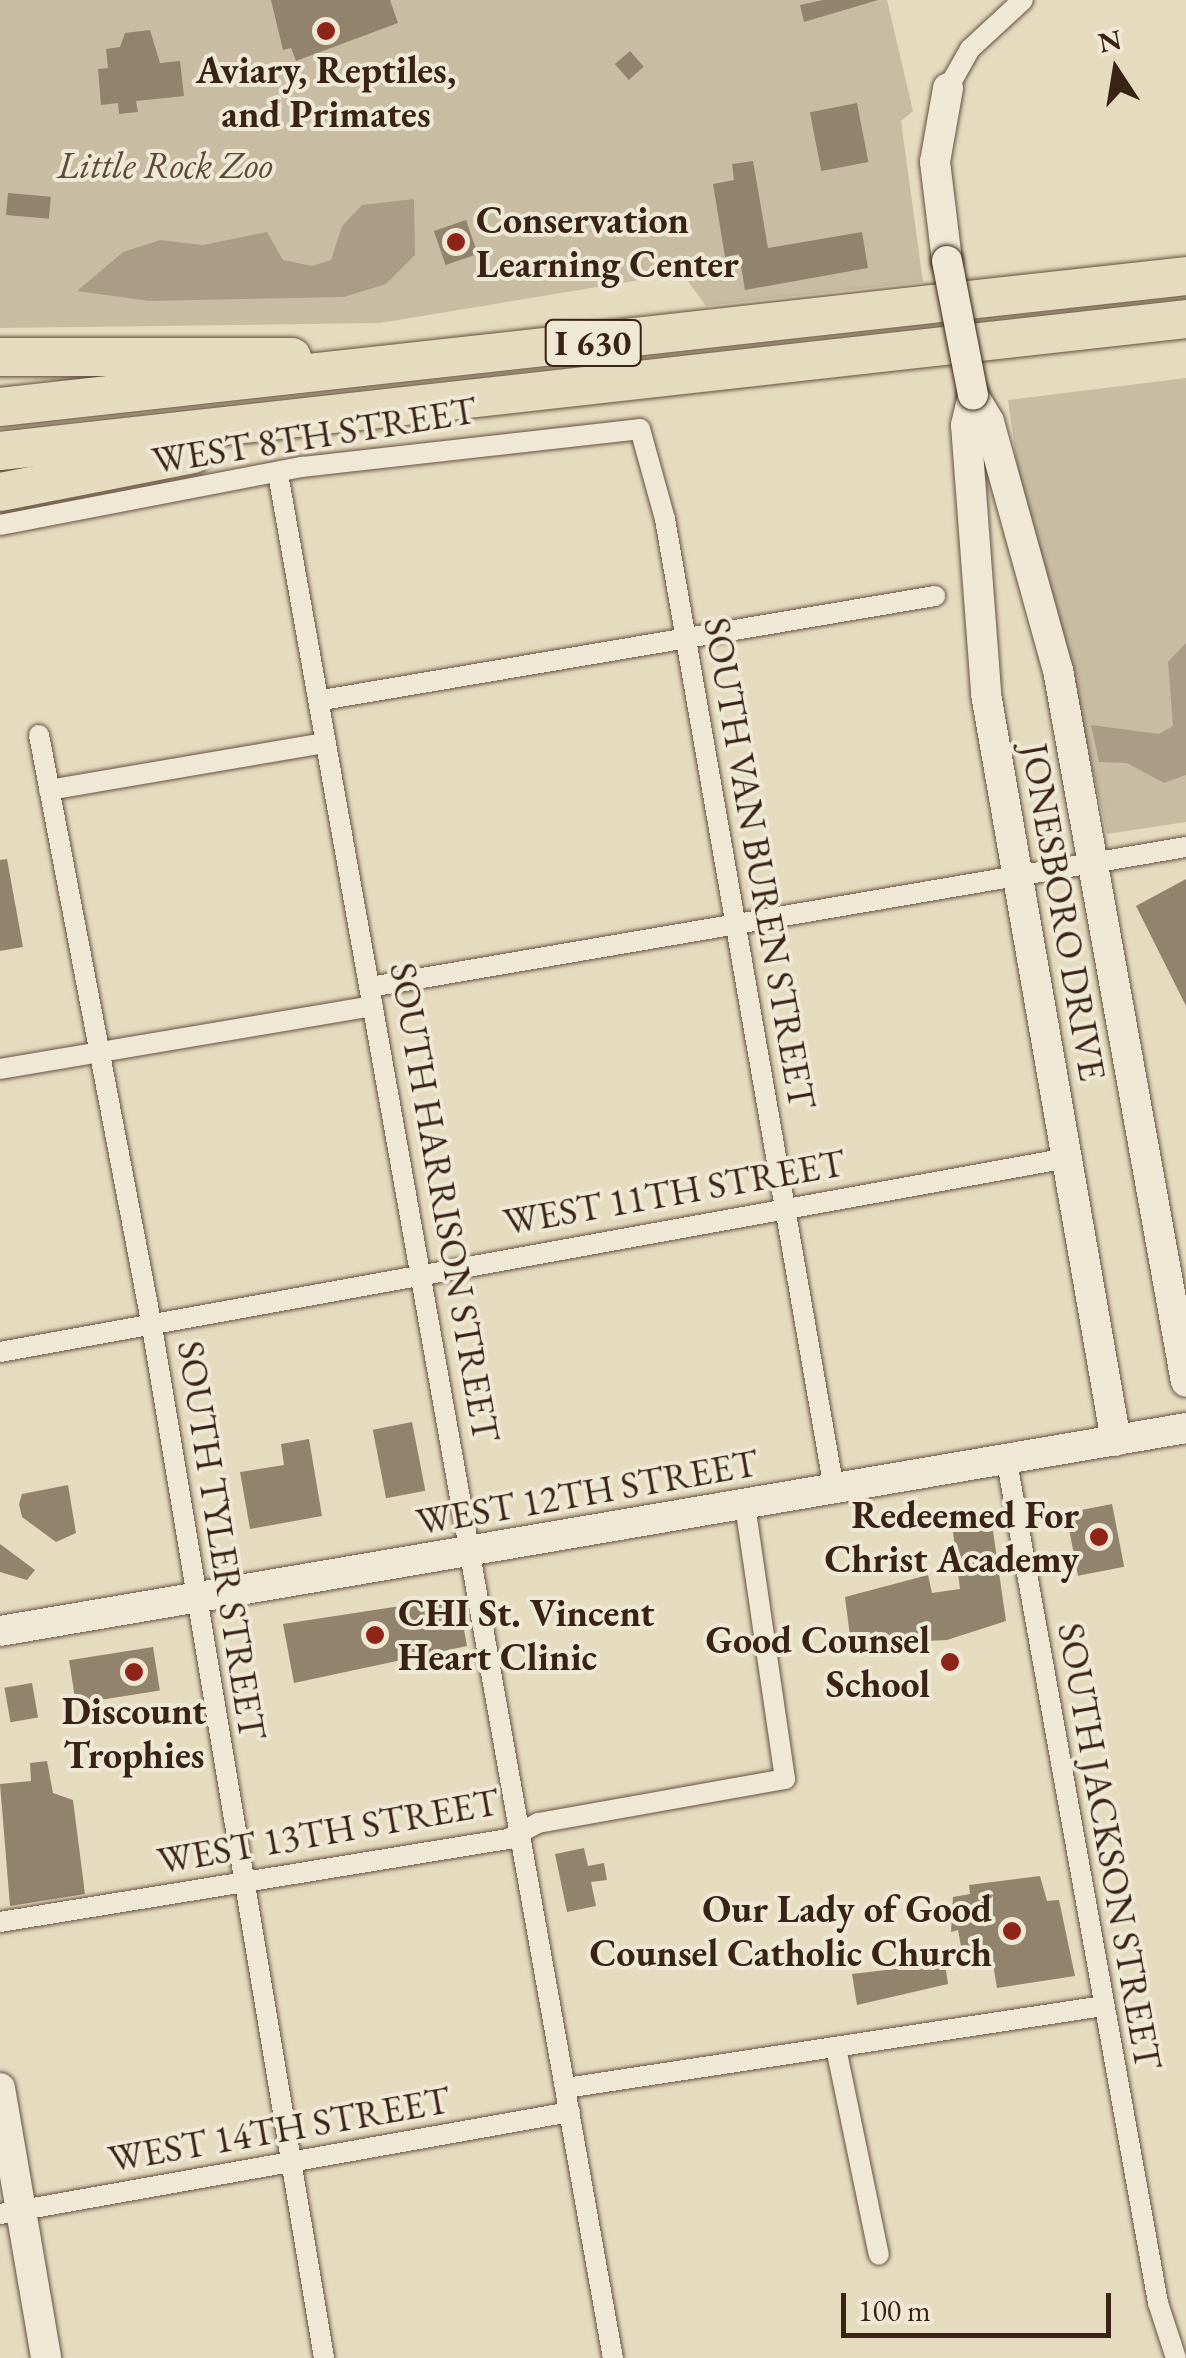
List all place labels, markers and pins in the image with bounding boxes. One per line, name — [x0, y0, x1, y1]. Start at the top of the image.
marker: Aviary, Reptiles, and Primates — [315, 20, 337, 42]
place label: Aviary, Reptiles, and Primates — [196, 47, 456, 136]
place label: Conservation Learning Center — [476, 197, 739, 286]
marker: Conservation Learning Center — [445, 231, 467, 253]
place label: Redeemed For Christ Academy — [824, 1492, 1079, 1582]
marker: Redeemed For Christ Academy — [1088, 1526, 1110, 1548]
place label: CHI St. Vincent Heart Clinic — [398, 1590, 655, 1680]
place label: Good Counsel School — [706, 1617, 930, 1706]
marker: CHI St. Vincent Heart Clinic — [362, 1622, 388, 1648]
marker: Good Counsel School — [939, 1651, 961, 1673]
marker: Discount Trophies — [123, 1661, 145, 1683]
place label: Discount Trophies — [62, 1688, 206, 1778]
place label: Our Lady of Good Counsel Catholic Church — [589, 1886, 992, 1976]
marker: Our Lady of Good Counsel Catholic Church — [1001, 1920, 1023, 1942]

